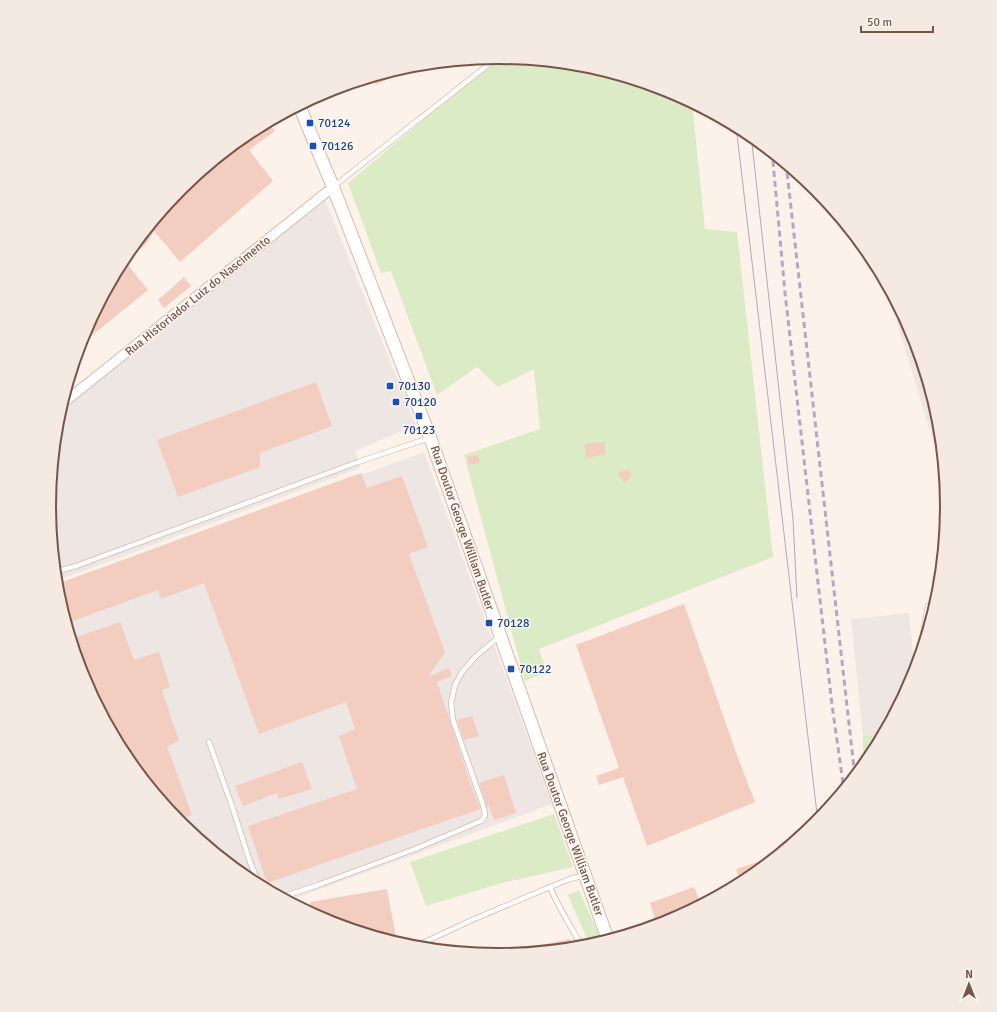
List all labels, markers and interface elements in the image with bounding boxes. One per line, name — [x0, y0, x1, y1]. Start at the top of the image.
scale bar — [861, 8, 933, 34]
text: 50 m — [867, 15, 892, 30]
place label: 70124 — [318, 116, 351, 131]
marker: 70124 — [305, 118, 315, 128]
place label: 70126 — [321, 139, 353, 154]
marker: 70126 — [308, 141, 318, 151]
street label: Rua Historiador Luiz do Nascimento — [122, 233, 274, 359]
place label: 70130 — [398, 379, 430, 394]
marker: 70130 — [385, 381, 395, 391]
place label: 70120 — [404, 395, 436, 410]
marker: 70120 — [391, 397, 401, 407]
marker: 70123 — [414, 411, 424, 421]
place label: 70123 — [403, 423, 435, 438]
street label: Rua Doutor George William Butler — [427, 444, 497, 613]
place label: 70128 — [497, 616, 529, 631]
marker: 70128 — [484, 618, 494, 628]
place label: 70122 — [519, 662, 551, 677]
marker: 70122 — [506, 664, 516, 674]
street label: Rua Doutor George William Butler — [533, 750, 607, 918]
north arrow — [949, 964, 989, 1004]
text: N — [965, 968, 973, 981]

